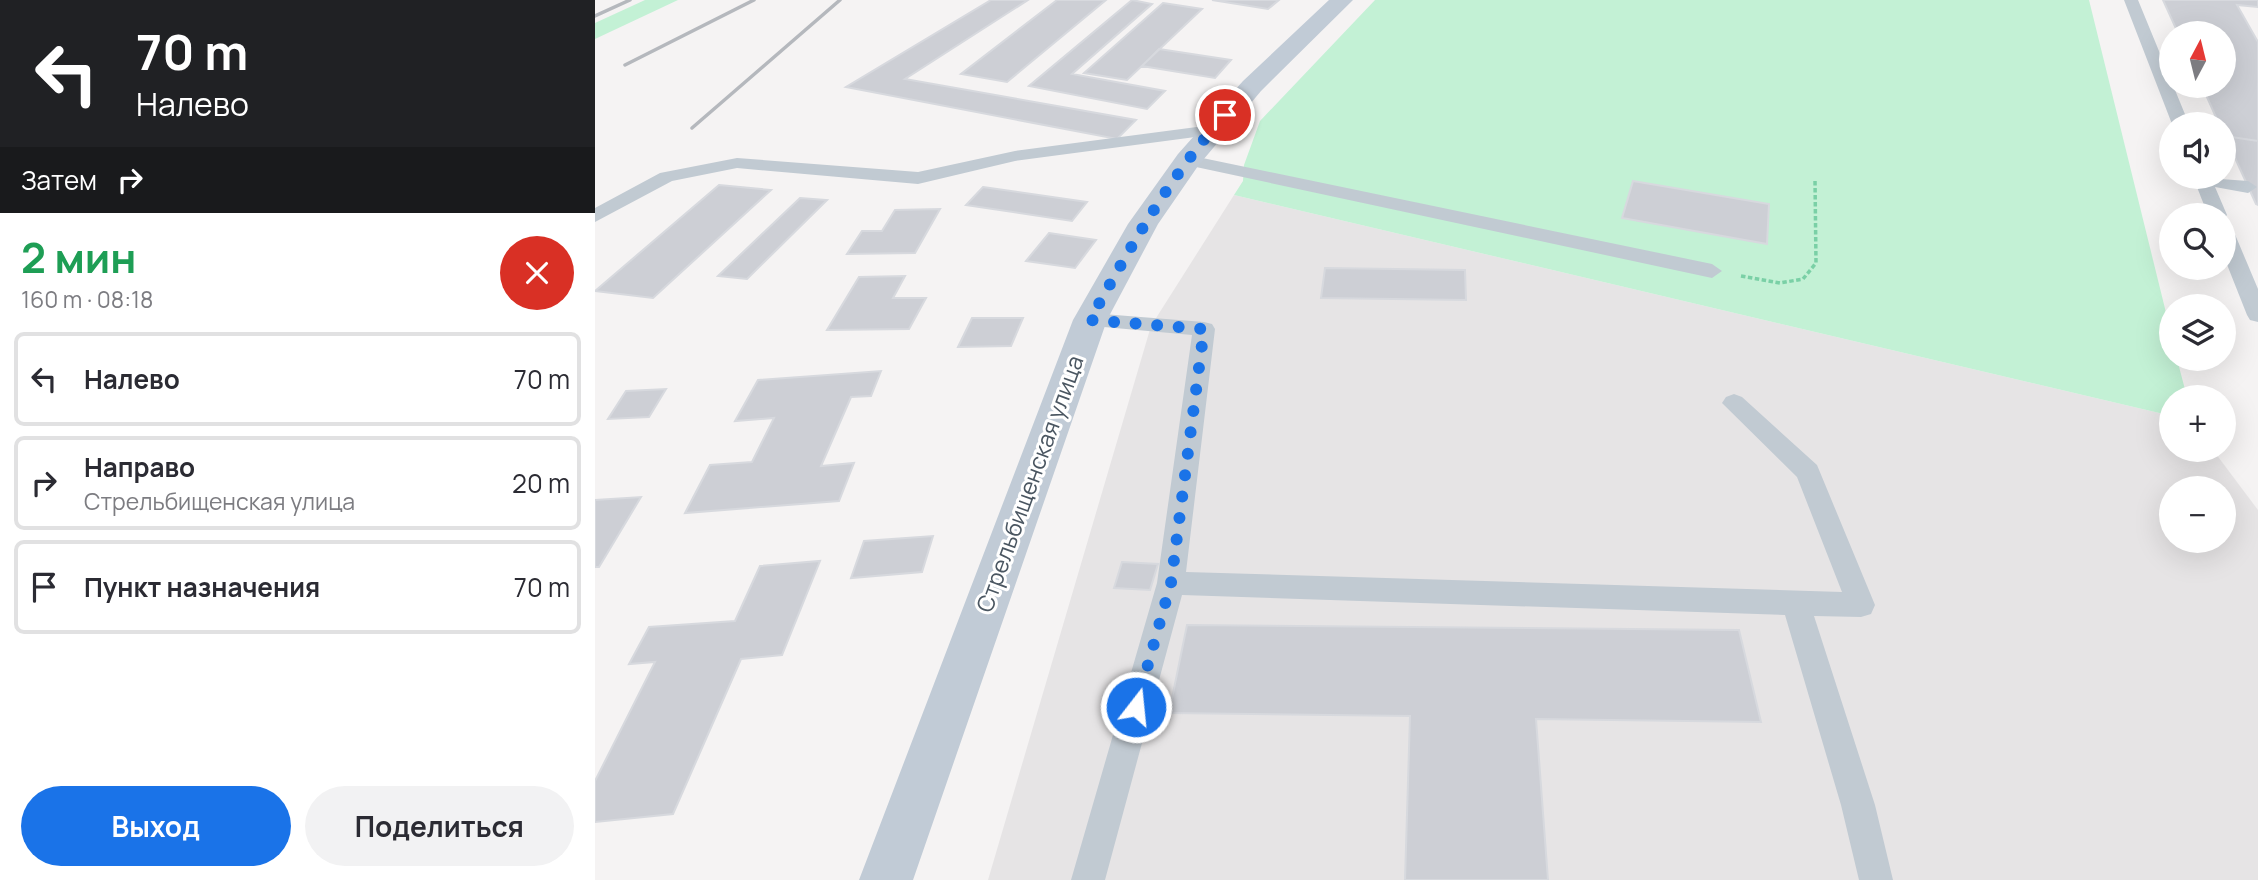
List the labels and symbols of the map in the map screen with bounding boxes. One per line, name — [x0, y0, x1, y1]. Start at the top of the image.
north arrow — [2159, 21, 2237, 98]
pin — [1195, 85, 1255, 145]
street label: Стрельбищенская улица — [968, 351, 1090, 617]
position arrow — [1099, 670, 1173, 744]

